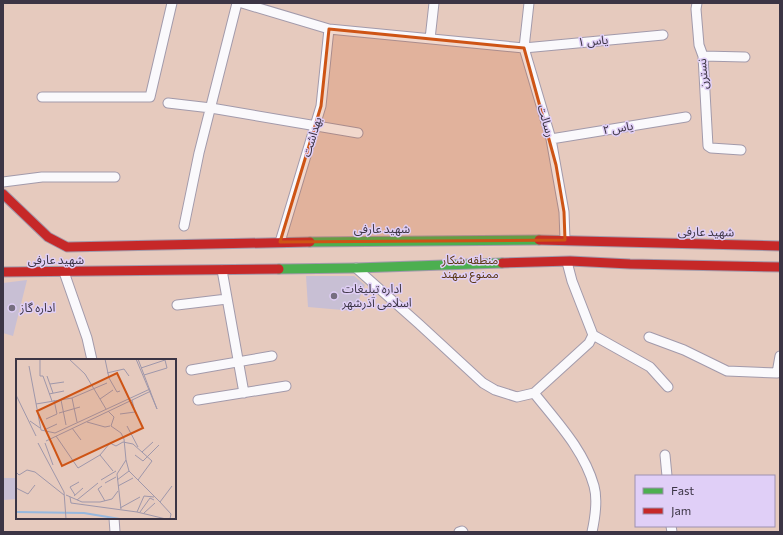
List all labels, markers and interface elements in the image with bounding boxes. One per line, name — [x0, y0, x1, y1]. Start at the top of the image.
street label: یاس ۱ — [577, 32, 609, 49]
street label: نسترن — [694, 58, 711, 90]
street label: رسالت — [535, 103, 558, 139]
street label: بهداشت — [298, 115, 325, 159]
street label: یاس ۲ — [602, 118, 634, 137]
street label: شهید عارفی — [354, 221, 410, 236]
street label: شهید عارفی — [678, 224, 734, 240]
street label: شهید عارفی — [28, 252, 84, 267]
park label: منطقه شکار ممنوع سهند — [441, 252, 499, 283]
place label: اداره تبلیغات اسلامی آذرشهر — [341, 281, 412, 310]
marker: اداره تبلیغات اسلامی آذرشهر — [329, 291, 339, 301]
place label: اداره گاز — [19, 300, 56, 315]
marker: اداره گاز — [7, 303, 17, 313]
inset map — [16, 359, 176, 519]
legend — [635, 475, 775, 527]
text: Fast — [671, 483, 694, 497]
text: Jam — [671, 503, 691, 518]

